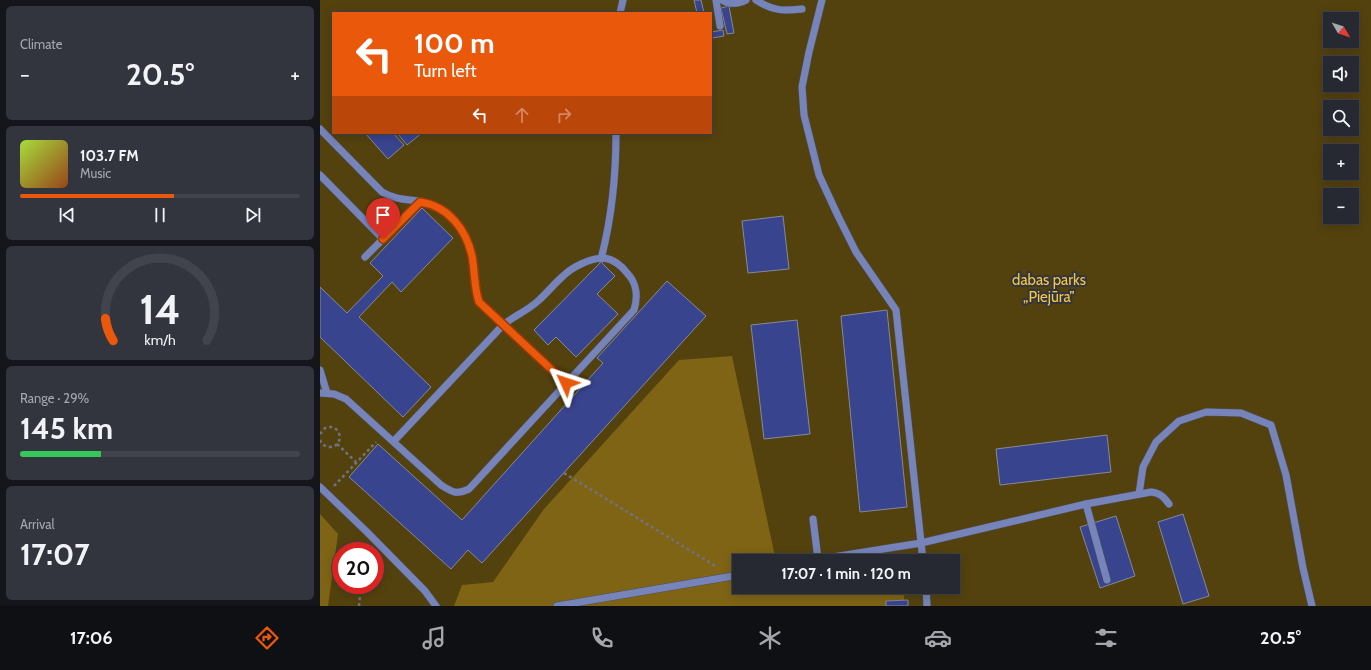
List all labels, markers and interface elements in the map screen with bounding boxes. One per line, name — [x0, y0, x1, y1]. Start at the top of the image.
north arrow — [1323, 12, 1359, 48]
map controls — [1323, 12, 1359, 224]
text: 100 m — [414, 26, 495, 60]
icon: left — [348, 28, 400, 80]
text: Climate — [20, 36, 62, 52]
text: 20.5° — [126, 56, 194, 93]
button: sound — [1323, 56, 1359, 92]
text: Turn left — [414, 60, 477, 82]
text: − — [20, 61, 30, 88]
text: + — [290, 61, 300, 88]
button: search — [1323, 100, 1359, 136]
icon: left — [469, 104, 491, 126]
icon: ahead — [511, 104, 533, 126]
icon: right — [553, 104, 575, 126]
button: + — [1323, 144, 1359, 180]
text: 103.7 FM — [80, 147, 139, 165]
text: Music — [80, 165, 111, 181]
button: − — [1323, 188, 1359, 224]
pin — [366, 198, 400, 239]
icon: previous — [56, 204, 78, 226]
icon: pause — [149, 204, 171, 226]
icon: next — [242, 204, 264, 226]
icon: arrive — [372, 204, 394, 226]
park label: dabas parks „Piejūra” — [1012, 271, 1086, 306]
text: 14 — [139, 284, 181, 334]
text: km/h — [144, 331, 176, 349]
position arrow — [545, 362, 587, 404]
text: Range · 29% — [20, 390, 89, 406]
text: 145 km — [20, 410, 113, 447]
text: Arrival — [20, 516, 55, 532]
text: 17:07 — [20, 536, 90, 573]
speed limit sign: 20 — [332, 542, 384, 594]
text: 17:07 · 1 min · 120 m — [781, 565, 911, 583]
icon: directions — [253, 624, 281, 652]
icon: music — [420, 624, 448, 652]
icon: phone — [588, 624, 616, 652]
icon: climate — [756, 624, 784, 652]
icon: car — [924, 624, 952, 652]
icon: filters — [1092, 624, 1120, 652]
text: 17:06 — [70, 627, 113, 649]
text: 20.5° — [1260, 627, 1301, 649]

